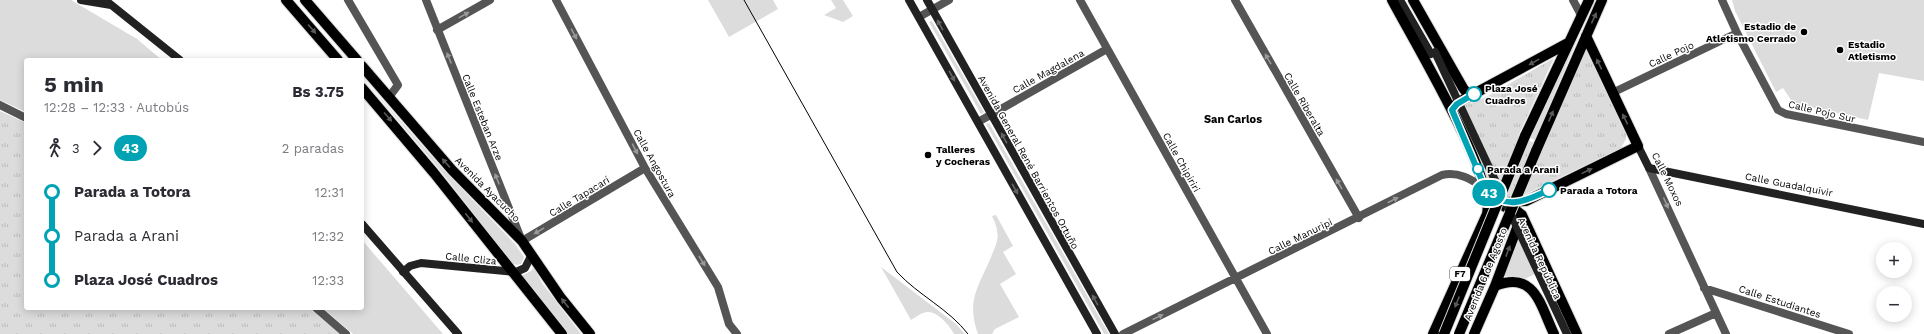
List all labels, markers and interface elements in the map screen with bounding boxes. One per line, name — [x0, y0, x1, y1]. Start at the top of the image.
one-way arrow — [458, 11, 470, 18]
one-way arrow — [1591, 12, 1597, 24]
one-way arrow — [937, 19, 944, 31]
place label: Estadio de Atletismo Cerrado — [1706, 21, 1796, 44]
one-way arrow — [307, 24, 316, 35]
marker: Estadio de Atletismo Cerrado — [1799, 27, 1809, 37]
one-way arrow — [571, 29, 577, 40]
street label: Calle Pojo — [1647, 39, 1696, 70]
place label: Estadio Atletismo — [1848, 39, 1896, 62]
marker: Estadio Atletismo — [1835, 45, 1845, 55]
street label: Calle Magdalena — [1011, 47, 1086, 96]
one-way arrow — [446, 53, 452, 64]
one-way arrow — [1265, 53, 1272, 65]
one-way arrow — [1528, 59, 1540, 66]
one-way arrow — [1596, 59, 1602, 70]
one-way arrow — [948, 70, 955, 81]
street label: Calle Riberalta — [1282, 71, 1327, 138]
text: 5 min — [44, 72, 104, 97]
street label: Calle Esteban Arze — [460, 72, 505, 162]
street label: Avenida General René Barrientos Ortuño — [976, 73, 1081, 251]
text: Bs 3.75 — [292, 83, 344, 101]
place label: Plaza José Cuadros — [1485, 83, 1538, 106]
marker: Plaza José Cuadros — [1466, 86, 1482, 102]
street label: Calle Pojo Sur — [1787, 98, 1857, 125]
text: 12:28 – 12:33 · Autobús — [44, 100, 189, 115]
one-way arrow — [1548, 110, 1554, 121]
one-way arrow — [383, 112, 392, 122]
district label: San Carlos — [1204, 113, 1262, 126]
one-way arrow — [1622, 114, 1628, 125]
street label: Calle Angostura — [631, 127, 678, 200]
street label: Calle Chipiriri — [1161, 131, 1202, 194]
one-way arrow — [1000, 132, 1007, 144]
icon: walk — [44, 137, 66, 159]
icon: forward — [86, 137, 108, 159]
text: 43 — [122, 140, 139, 156]
text: 3 — [72, 141, 80, 156]
text: 2 paradas — [282, 141, 344, 156]
one-way arrow — [632, 143, 638, 155]
place label: Talleres y Cocheras — [935, 144, 991, 167]
marker: Talleres y Cocheras — [923, 150, 933, 160]
street label: Calle Moxos — [1650, 151, 1685, 208]
street label: Avenida Ayacucho — [453, 155, 522, 224]
one-way arrow — [441, 158, 451, 168]
marker: Parada a Arani — [1472, 163, 1484, 175]
place label: Parada a Arani — [1487, 164, 1559, 175]
one-way arrow — [1581, 168, 1592, 175]
street label: Calle Guadalquivir — [1744, 171, 1834, 198]
one-way arrow — [494, 172, 500, 184]
street label: Calle Tapacarí — [547, 174, 612, 219]
one-way arrow — [1336, 178, 1343, 190]
line badge: 43 — [1471, 180, 1507, 206]
marker: Parada a Totora — [1541, 182, 1557, 198]
text: Parada a Totora — [74, 183, 190, 201]
one-way arrow — [1012, 183, 1019, 195]
text: 12:31 — [315, 185, 344, 200]
text: 43 — [1480, 185, 1498, 201]
place label: Parada a Totora — [1560, 185, 1638, 196]
one-way arrow — [1388, 197, 1399, 203]
one-way arrow — [1663, 197, 1669, 209]
one-way arrow — [465, 213, 474, 224]
street label: Avenida República — [1516, 215, 1564, 301]
street label: Calle Manuripi — [1266, 216, 1334, 257]
street label: Avenida 6 de Agosto — [1462, 226, 1509, 322]
text: Parada a Arani — [74, 227, 179, 245]
one-way arrow — [534, 227, 544, 235]
text: 12:32 — [312, 229, 344, 244]
map controls — [1876, 242, 1912, 322]
button: + — [1876, 242, 1912, 278]
one-way arrow — [1506, 244, 1512, 256]
street label: Calle Cliza — [445, 250, 497, 267]
one-way arrow — [698, 255, 705, 267]
road number: F7 — [1450, 267, 1470, 281]
text: Plaza José Cuadros — [74, 271, 218, 289]
text: 12:33 — [312, 273, 344, 288]
street label: Calle Estudiantes — [1737, 283, 1822, 320]
button: − — [1876, 286, 1912, 322]
one-way arrow — [1092, 294, 1099, 306]
one-way arrow — [1454, 296, 1461, 308]
one-way arrow — [561, 298, 570, 309]
one-way arrow — [1152, 314, 1163, 320]

